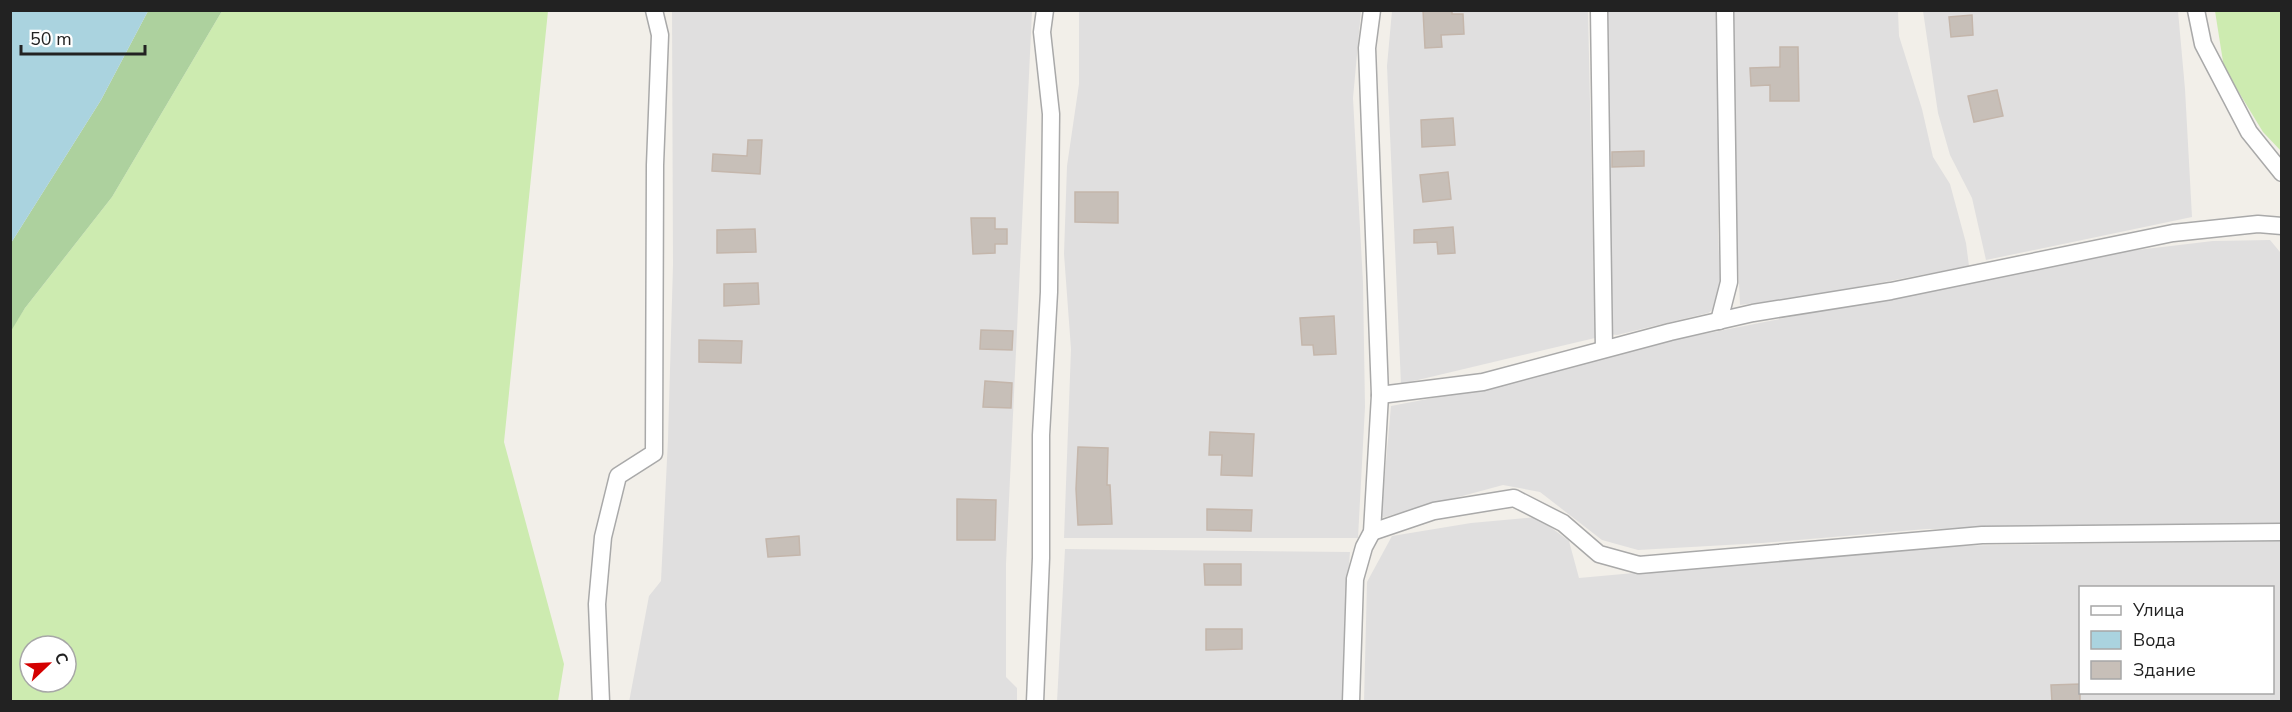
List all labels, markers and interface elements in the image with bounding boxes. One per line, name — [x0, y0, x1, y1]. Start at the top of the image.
scale bar — [21, 18, 146, 56]
text: 50 m — [30, 27, 72, 51]
legend — [2079, 586, 2274, 694]
text: Улица — [2132, 598, 2184, 622]
text: Вода — [2133, 628, 2176, 652]
north arrow — [18, 634, 78, 694]
text: С — [49, 649, 73, 668]
text: Здание — [2133, 658, 2196, 682]

